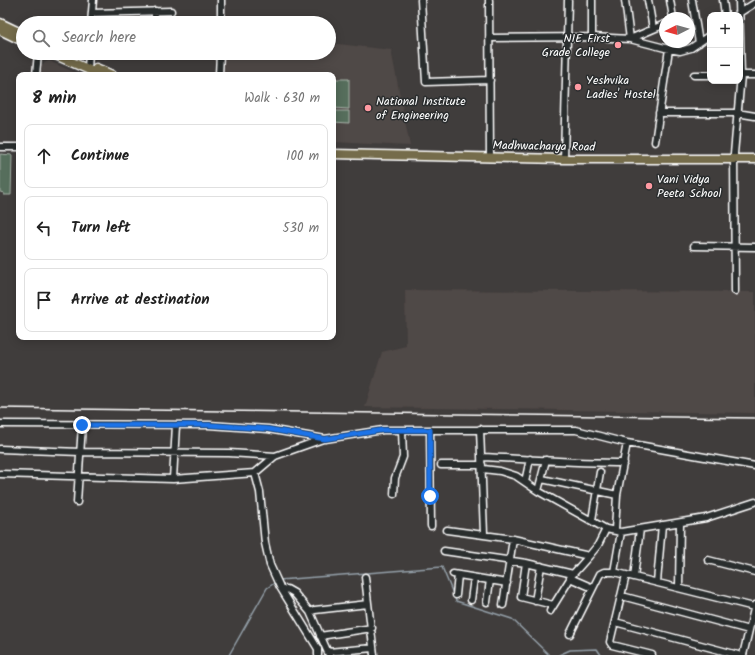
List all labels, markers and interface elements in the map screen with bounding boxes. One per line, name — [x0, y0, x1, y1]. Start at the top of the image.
north arrow — [659, 12, 695, 48]
map controls — [707, 12, 743, 84]
button: + — [707, 12, 743, 48]
search box — [16, 16, 336, 60]
text: Search here — [62, 26, 136, 50]
icon: search — [30, 27, 52, 49]
place label: NIE First Grade College — [542, 29, 611, 62]
marker: NIE First Grade College — [613, 40, 623, 50]
button: − — [707, 48, 743, 84]
place label: Yeshvika Ladies' Hostel — [586, 71, 656, 104]
marker: Yeshvika Ladies' Hostel — [573, 82, 583, 92]
text: 8 min — [32, 85, 76, 112]
text: Walk · 630 m — [244, 88, 320, 109]
place label: National Institute of Engineering — [376, 92, 466, 125]
marker: National Institute of Engineering — [363, 103, 373, 113]
street label: Madhwacharya Road — [492, 136, 597, 157]
text: Continue — [71, 144, 129, 168]
icon: ahead — [33, 145, 55, 167]
text: 100 m — [286, 146, 319, 167]
place label: Vani Vidya Peeta School — [657, 170, 721, 203]
marker: Vani Vidya Peeta School — [644, 181, 654, 191]
text: Turn left — [71, 216, 131, 240]
icon: left — [33, 217, 55, 239]
text: 530 m — [283, 218, 319, 239]
text: Arrive at destination — [71, 288, 210, 312]
icon: arrive — [33, 289, 55, 311]
route end — [73, 416, 91, 434]
route start — [421, 487, 439, 505]

